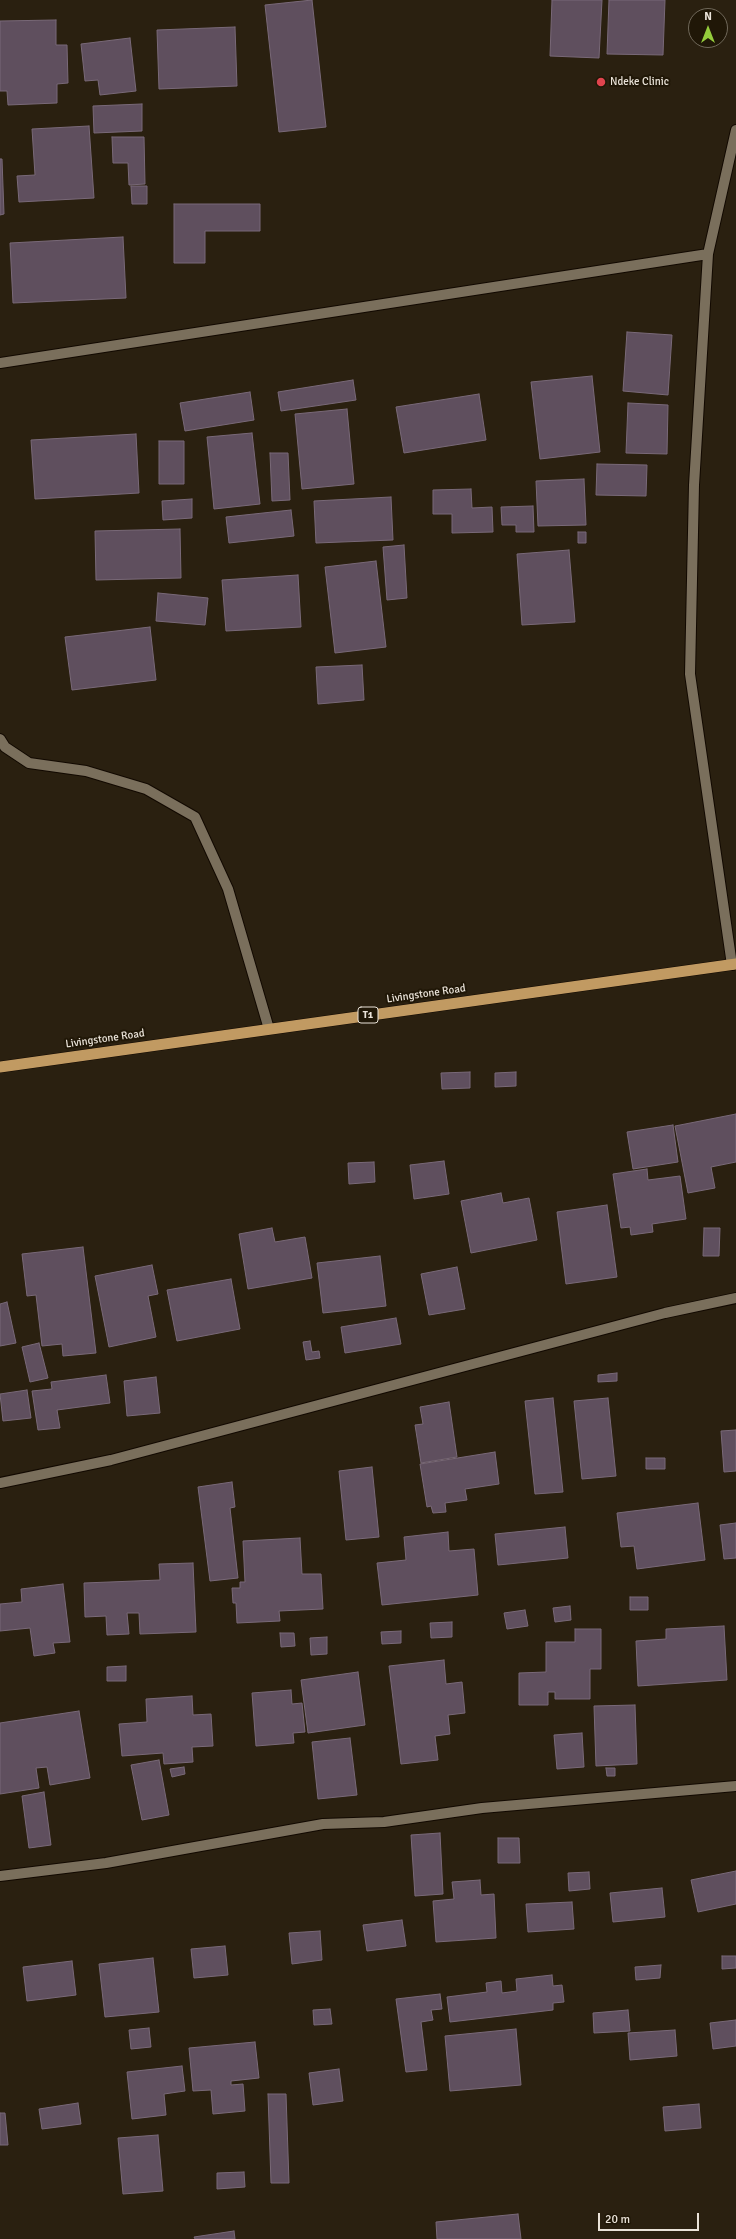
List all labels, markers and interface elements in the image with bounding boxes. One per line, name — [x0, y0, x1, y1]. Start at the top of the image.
north arrow — [688, 8, 728, 48]
text: N — [704, 10, 712, 23]
place label: Ndeke Clinic — [610, 75, 669, 89]
marker: Ndeke Clinic — [595, 76, 607, 88]
street label: Livingstone Road — [386, 982, 466, 1006]
road number: T1 — [358, 1007, 378, 1023]
street label: Livingstone Road — [65, 1027, 145, 1051]
scale bar — [600, 2205, 701, 2231]
text: 20 m — [605, 2212, 630, 2227]

